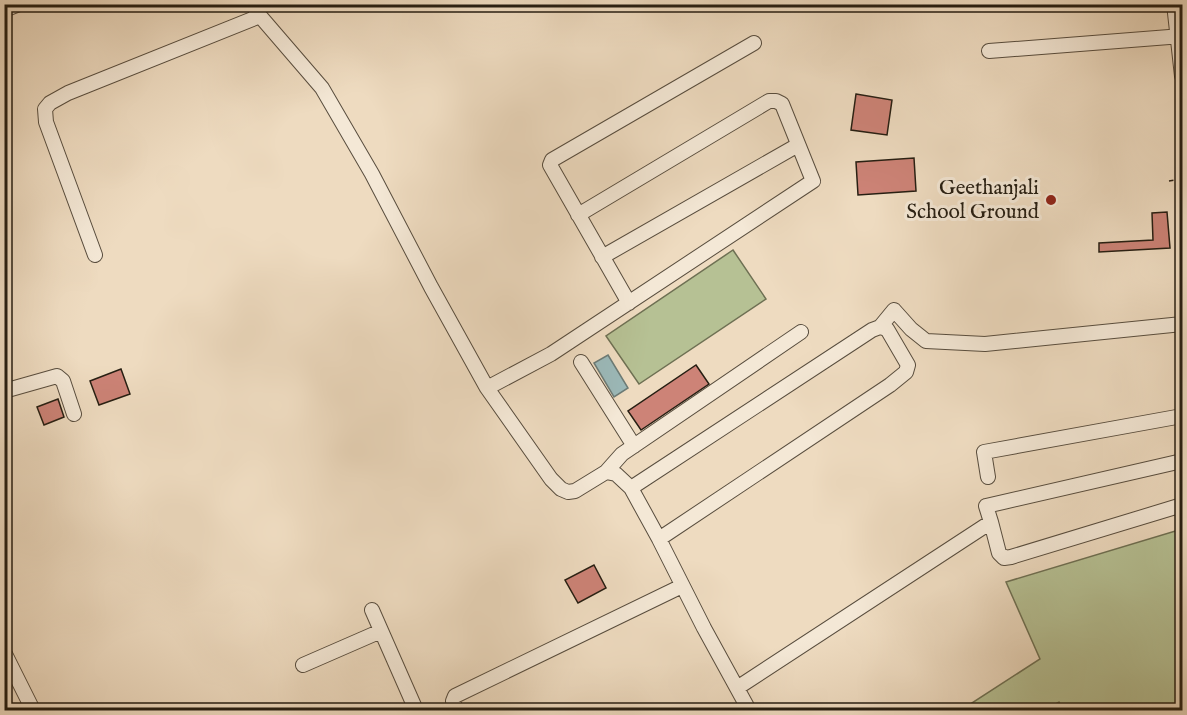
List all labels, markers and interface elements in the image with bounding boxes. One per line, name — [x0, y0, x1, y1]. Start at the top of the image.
place label: Geethanjali School Ground — [906, 175, 1040, 226]
marker: Geethanjali School Ground — [1044, 193, 1058, 207]

